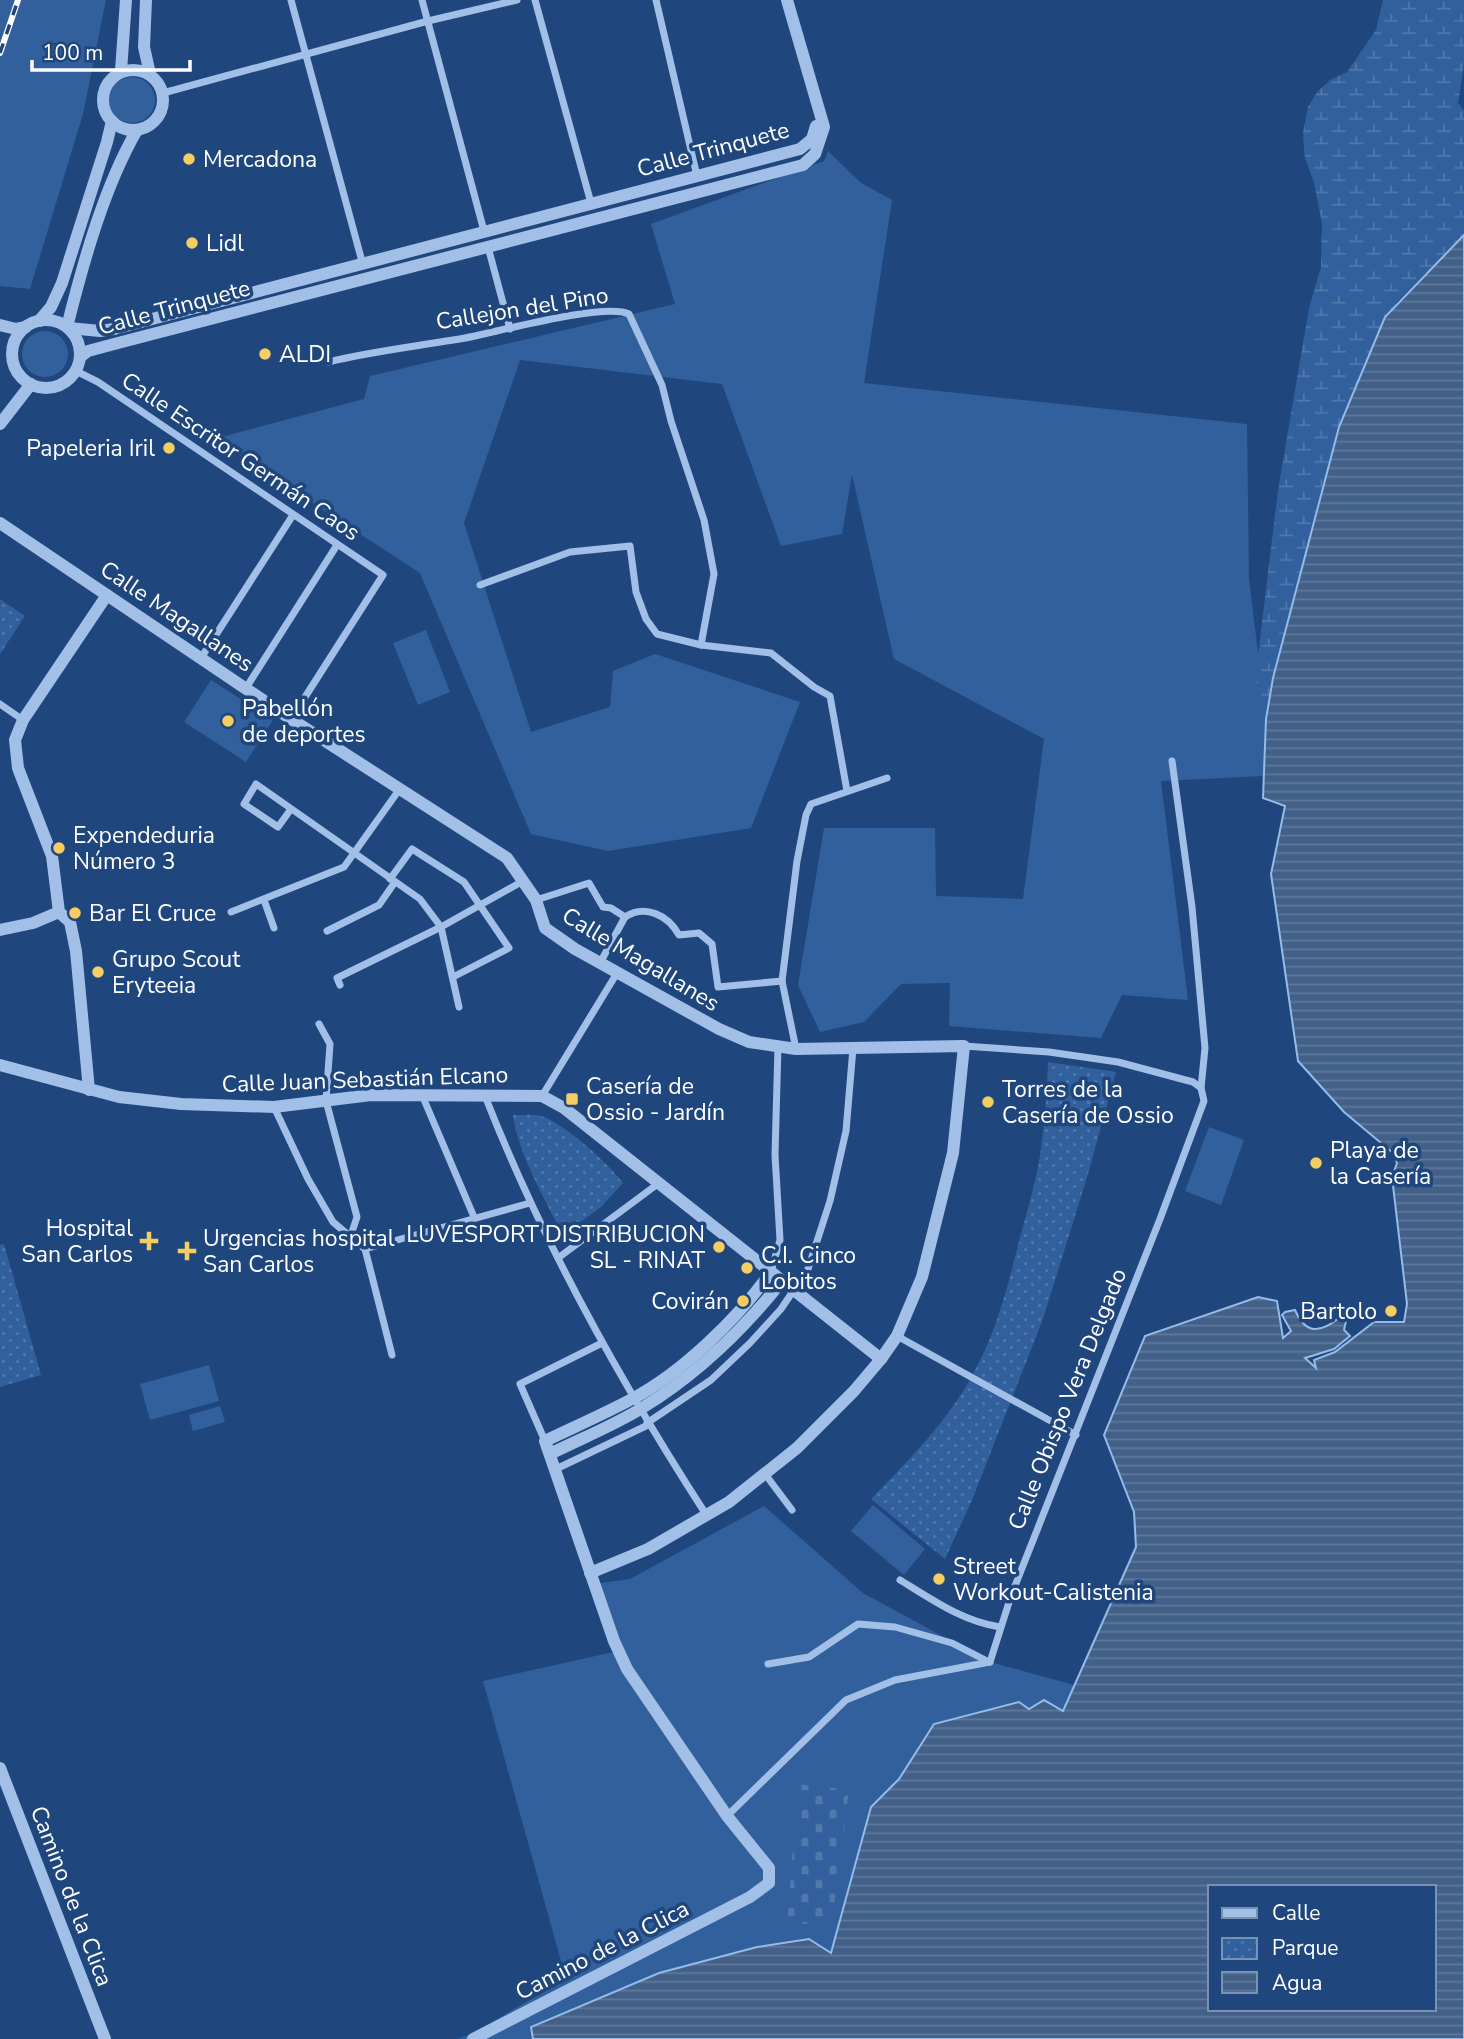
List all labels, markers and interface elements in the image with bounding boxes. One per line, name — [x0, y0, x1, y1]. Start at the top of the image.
scale bar — [32, 28, 189, 72]
text: 100 m — [42, 39, 103, 67]
street label: Calle Trinquete — [634, 114, 793, 185]
place label: Mercadona — [203, 144, 317, 175]
marker: Mercadona — [181, 151, 197, 167]
place label: Lidl — [206, 228, 244, 259]
marker: Lidl — [184, 235, 200, 251]
street label: Calle Trinquete — [95, 272, 254, 343]
street label: Callejon del Pino — [434, 280, 611, 337]
place label: ALDI — [279, 339, 331, 370]
marker: ALDI — [257, 346, 273, 362]
street label: Calle Escritor Germán Caos — [115, 365, 366, 548]
place label: Papeleria Iril — [26, 433, 155, 464]
marker: Papeleria Iril — [161, 440, 177, 456]
street label: Calle Magallanes — [94, 554, 259, 679]
place label: Pabellón de deportes — [242, 693, 365, 750]
marker: Pabellón de deportes — [220, 713, 236, 729]
place label: Expendeduria Número 3 — [73, 820, 215, 877]
marker: Expendeduria Número 3 — [51, 840, 67, 856]
place label: Bar El Cruce — [89, 898, 216, 929]
street label: Calle Magallanes — [556, 900, 725, 1019]
marker: Bar El Cruce — [67, 905, 83, 921]
place label: Grupo Scout Eryteeia — [112, 944, 241, 1001]
marker: Grupo Scout Eryteeia — [90, 964, 106, 980]
street label: Calle Juan Sebastián Elcano — [221, 1059, 509, 1100]
place label: Casería de Ossio - Jardín — [586, 1071, 725, 1128]
place label: Torres de la Casería de Ossio — [1002, 1074, 1174, 1131]
marker: Casería de Ossio - Jardín — [564, 1091, 580, 1107]
marker: Torres de la Casería de Ossio — [980, 1094, 996, 1110]
place label: Playa de la Casería — [1330, 1135, 1431, 1192]
marker: Playa de la Casería — [1308, 1155, 1324, 1171]
place label: Hospital San Carlos — [22, 1213, 133, 1270]
place label: LUVESPORT DISTRIBUCION SL - RINAT — [406, 1219, 705, 1276]
place label: Urgencias hospital San Carlos — [203, 1223, 395, 1280]
marker: Hospital San Carlos — [139, 1231, 159, 1251]
marker: LUVESPORT DISTRIBUCION SL - RINAT — [711, 1239, 727, 1255]
place label: C.I. Cinco Lobitos — [761, 1240, 856, 1297]
marker: Urgencias hospital San Carlos — [177, 1241, 197, 1261]
marker: C.I. Cinco Lobitos — [739, 1260, 755, 1276]
street label: Calle Obispo Vera Delgado — [1001, 1264, 1134, 1534]
place label: Covirán — [651, 1286, 729, 1317]
marker: Covirán — [735, 1293, 751, 1309]
place label: Bartolo — [1300, 1296, 1377, 1327]
marker: Bartolo — [1383, 1303, 1399, 1319]
place label: Street Workout-Calistenia — [953, 1551, 1154, 1608]
marker: Street Workout-Calistenia — [931, 1571, 947, 1587]
street label: Camino de la Clica — [23, 1802, 120, 1991]
legend — [1208, 1885, 1436, 2011]
street label: Camino de la Clica — [510, 1893, 694, 2008]
text: Calle — [1272, 1899, 1320, 1927]
text: Parque — [1272, 1934, 1339, 1962]
text: Agua — [1272, 1969, 1322, 1997]

